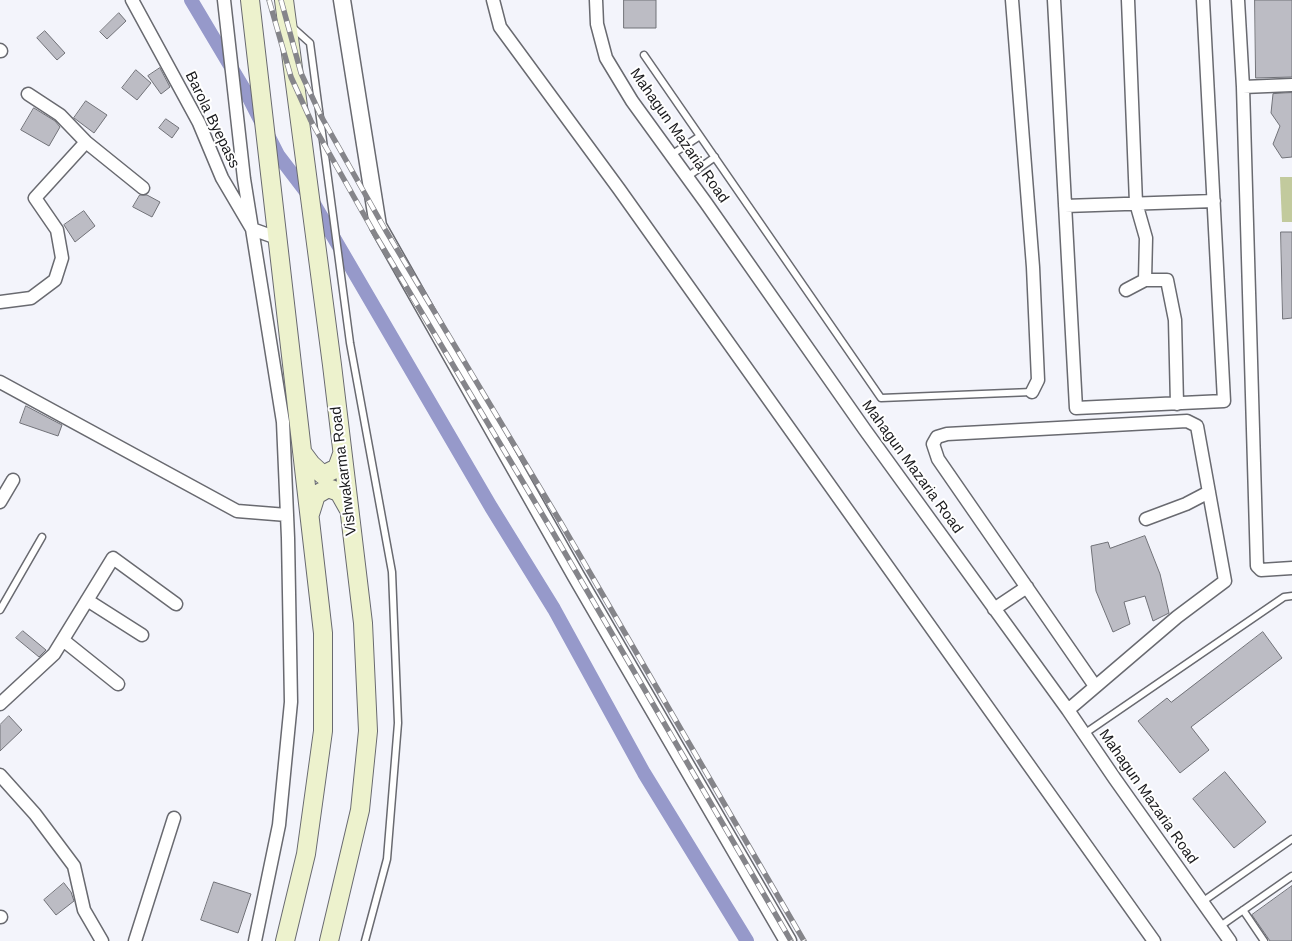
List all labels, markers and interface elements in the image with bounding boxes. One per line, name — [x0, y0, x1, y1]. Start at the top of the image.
street label: Mahagun Mazaria Road — [626, 65, 732, 207]
street label: Barola Byepass — [181, 69, 243, 171]
street label: Mahagun Mazaria Road — [858, 397, 966, 537]
street label: Vishwakarma Road — [327, 405, 361, 537]
street label: Mahagun Mazaria Road — [1095, 726, 1201, 868]

